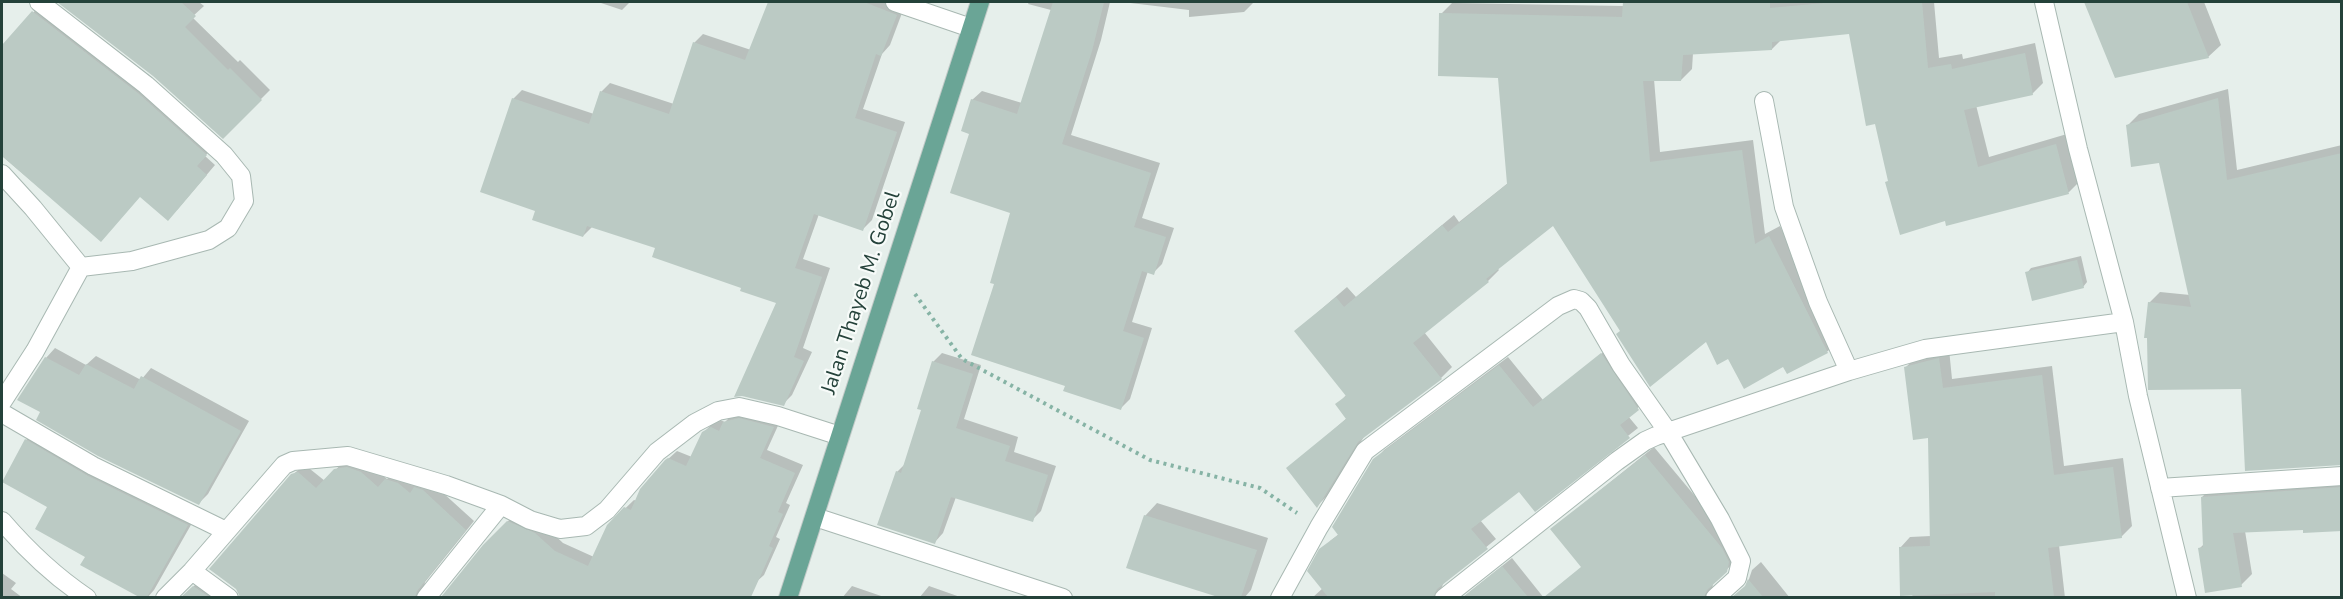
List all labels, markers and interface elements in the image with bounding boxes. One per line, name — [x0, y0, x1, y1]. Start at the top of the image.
street label: Jalan Thayeb M. Gobel — [817, 188, 907, 398]

